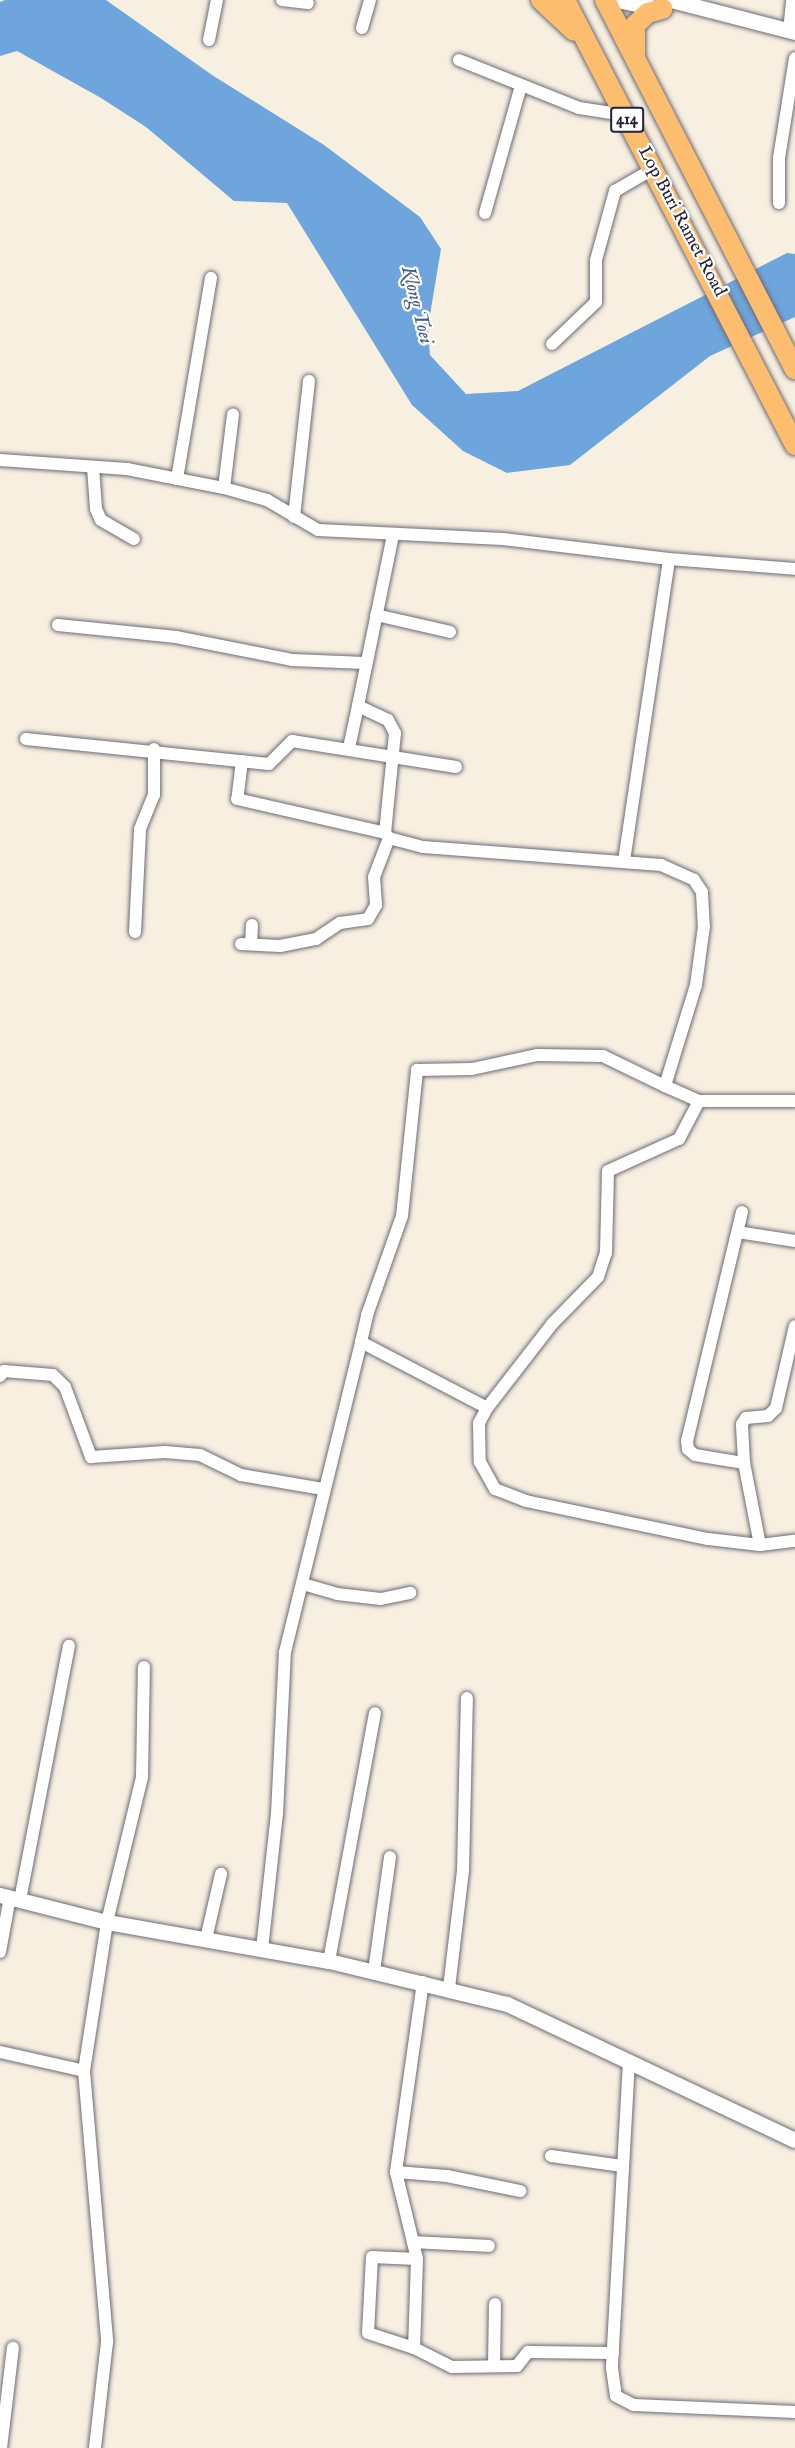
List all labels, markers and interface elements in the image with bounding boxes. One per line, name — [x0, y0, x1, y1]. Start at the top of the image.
road number: 414 — [609, 107, 645, 133]
street label: Lop Buri Ramet Road — [632, 143, 730, 301]
water label: Klong Toei — [396, 263, 438, 347]

